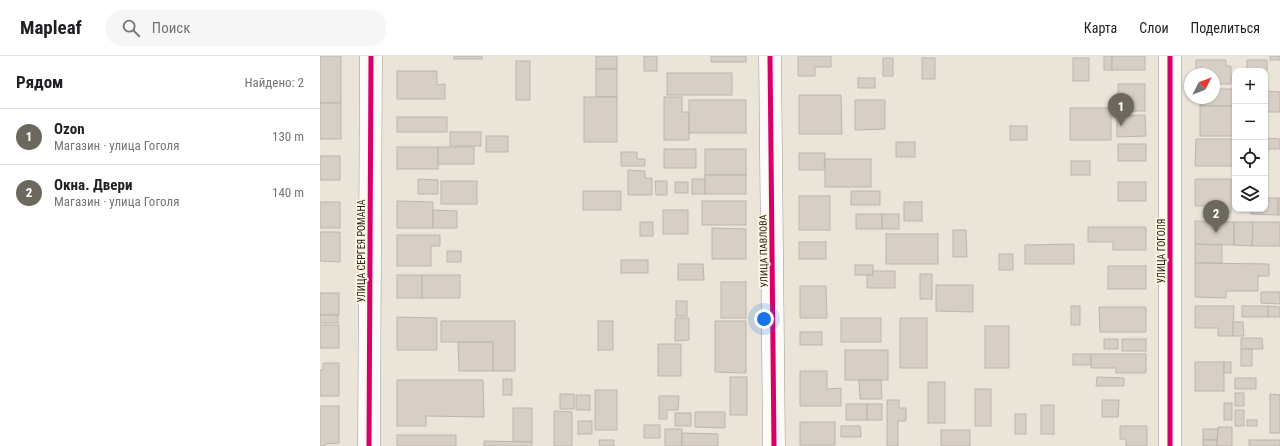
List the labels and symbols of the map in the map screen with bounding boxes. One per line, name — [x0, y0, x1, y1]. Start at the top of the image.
north arrow — [1184, 68, 1220, 104]
pin: 1 — [1108, 93, 1134, 126]
street label: УЛИЦА СЕРГЕЯ РОМАНА — [356, 199, 367, 303]
pin: 2 — [1203, 200, 1229, 233]
street label: УЛИЦА ПАВЛОВА — [757, 214, 770, 288]
street label: УЛИЦА ГОГОЛЯ — [1156, 219, 1167, 283]
your location — [754, 309, 774, 329]

